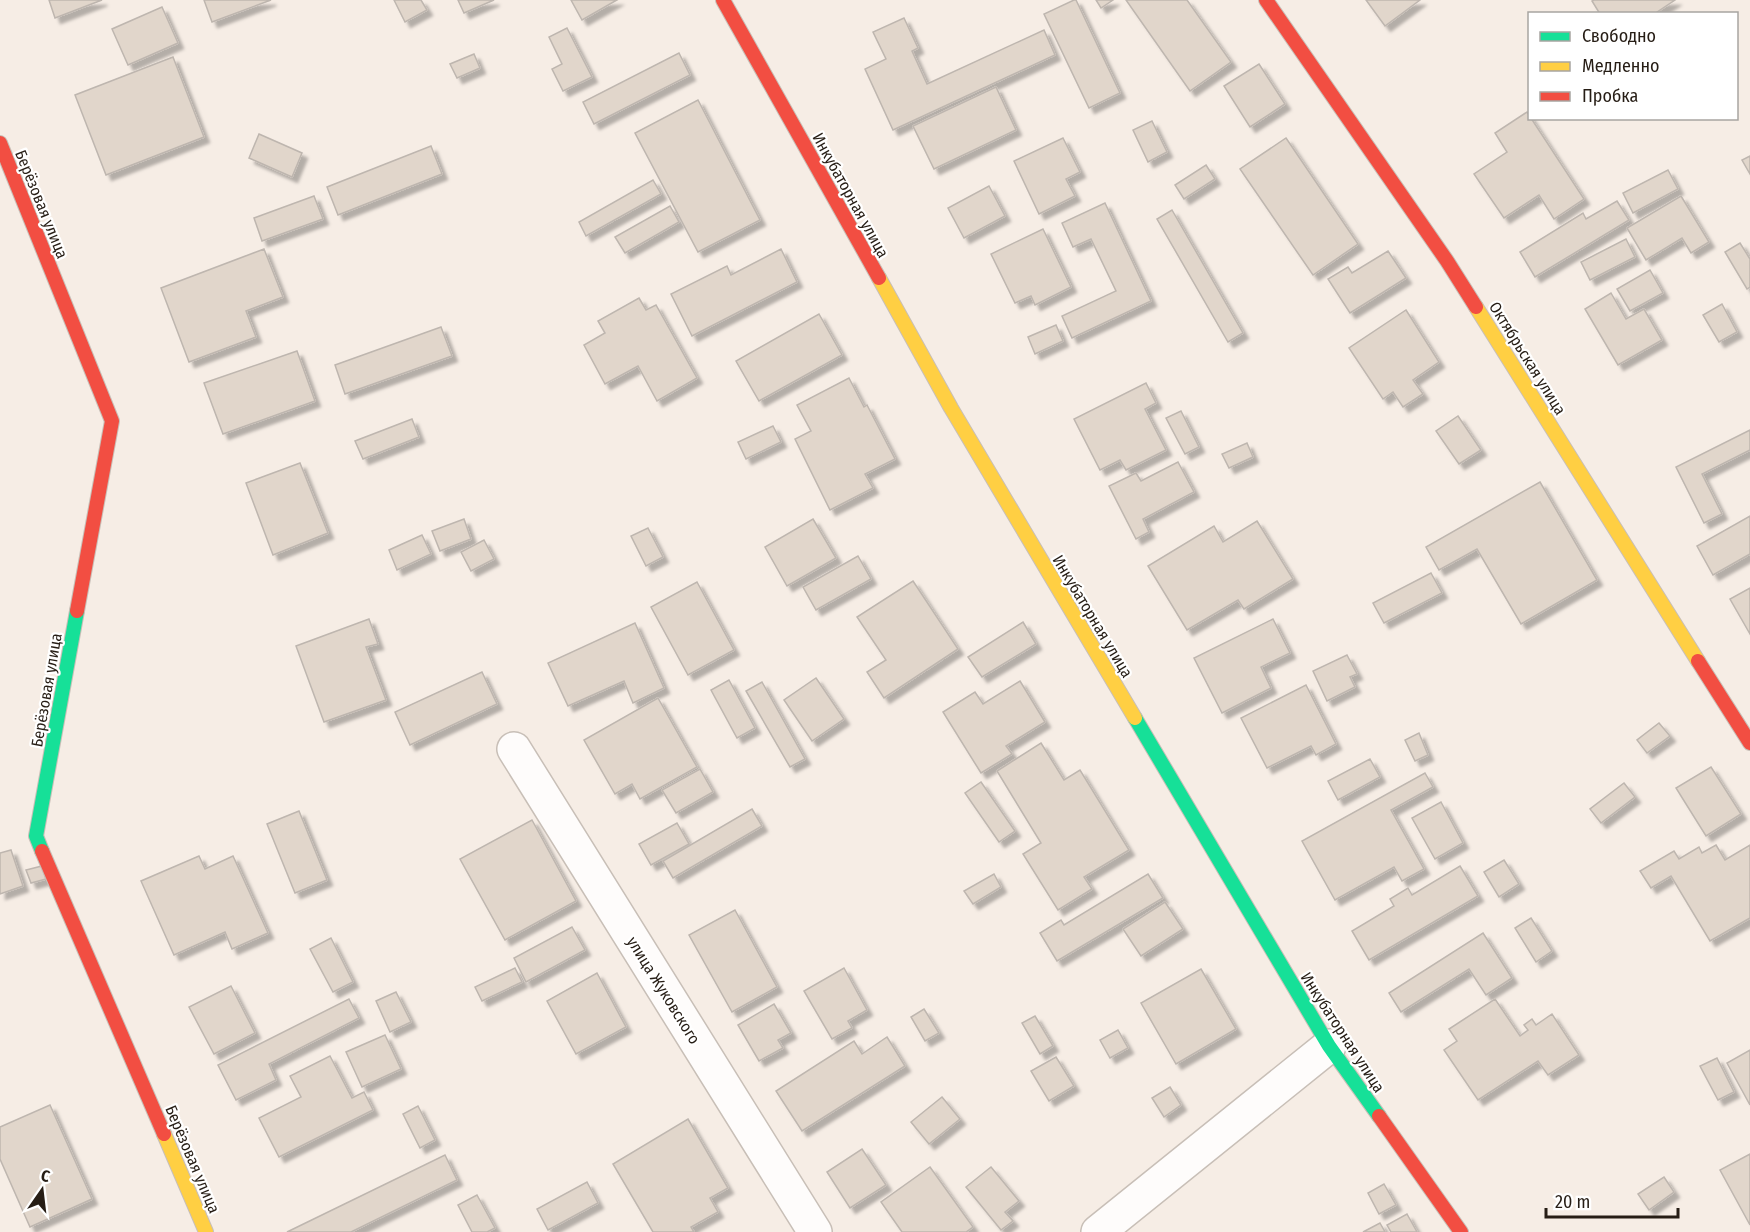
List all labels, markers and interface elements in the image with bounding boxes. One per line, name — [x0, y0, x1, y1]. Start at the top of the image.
legend — [1528, 12, 1738, 120]
text: Свободно — [1582, 25, 1656, 47]
text: Медленно — [1582, 55, 1660, 77]
text: Пробка — [1582, 85, 1638, 107]
street label: Инкубаторная улица — [808, 130, 893, 261]
street label: Берёзовая улица — [11, 147, 72, 261]
street label: Октябрьская улица — [1485, 298, 1570, 418]
street label: Инкубаторная улица — [1048, 551, 1137, 681]
street label: Берёзовая улица — [27, 632, 66, 749]
street label: улица Жуковского — [623, 933, 704, 1048]
street label: Инкубаторная улица — [1297, 969, 1389, 1096]
street label: Берёзовая улица — [161, 1102, 224, 1216]
north arrow — [12, 1160, 72, 1220]
text: С — [39, 1166, 52, 1186]
scale bar — [1546, 1181, 1678, 1219]
text: 20 m — [1555, 1191, 1590, 1213]

